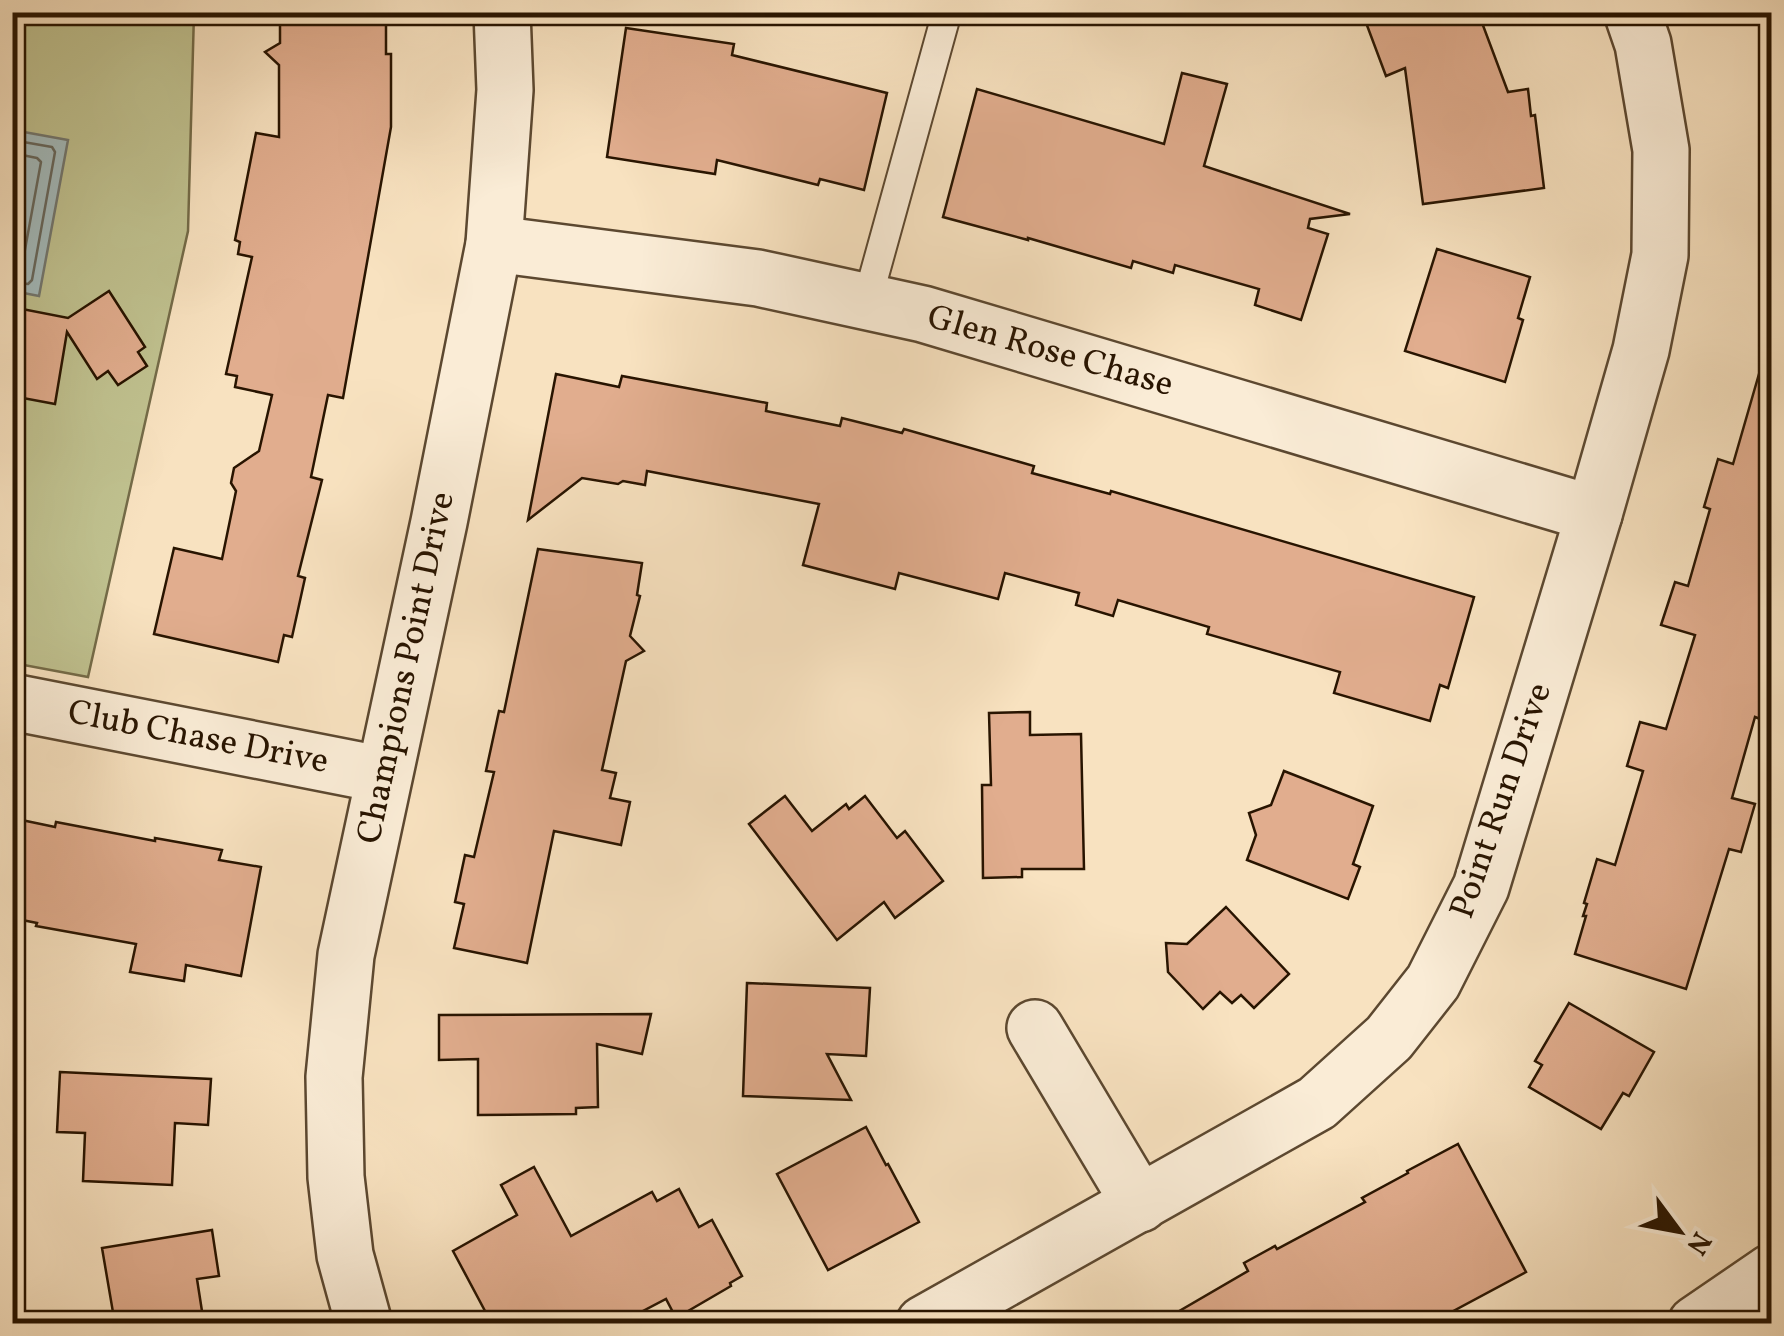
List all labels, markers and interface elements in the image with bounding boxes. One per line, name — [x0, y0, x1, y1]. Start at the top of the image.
street label: Glen Rose Chase — [921, 294, 1179, 410]
street label: Champions Point Drive — [346, 488, 468, 848]
street label: Point Run Drive — [1439, 677, 1565, 925]
street label: Club Chase Drive — [64, 689, 332, 787]
north arrow — [1629, 1181, 1729, 1281]
text: N — [1676, 1224, 1720, 1262]

